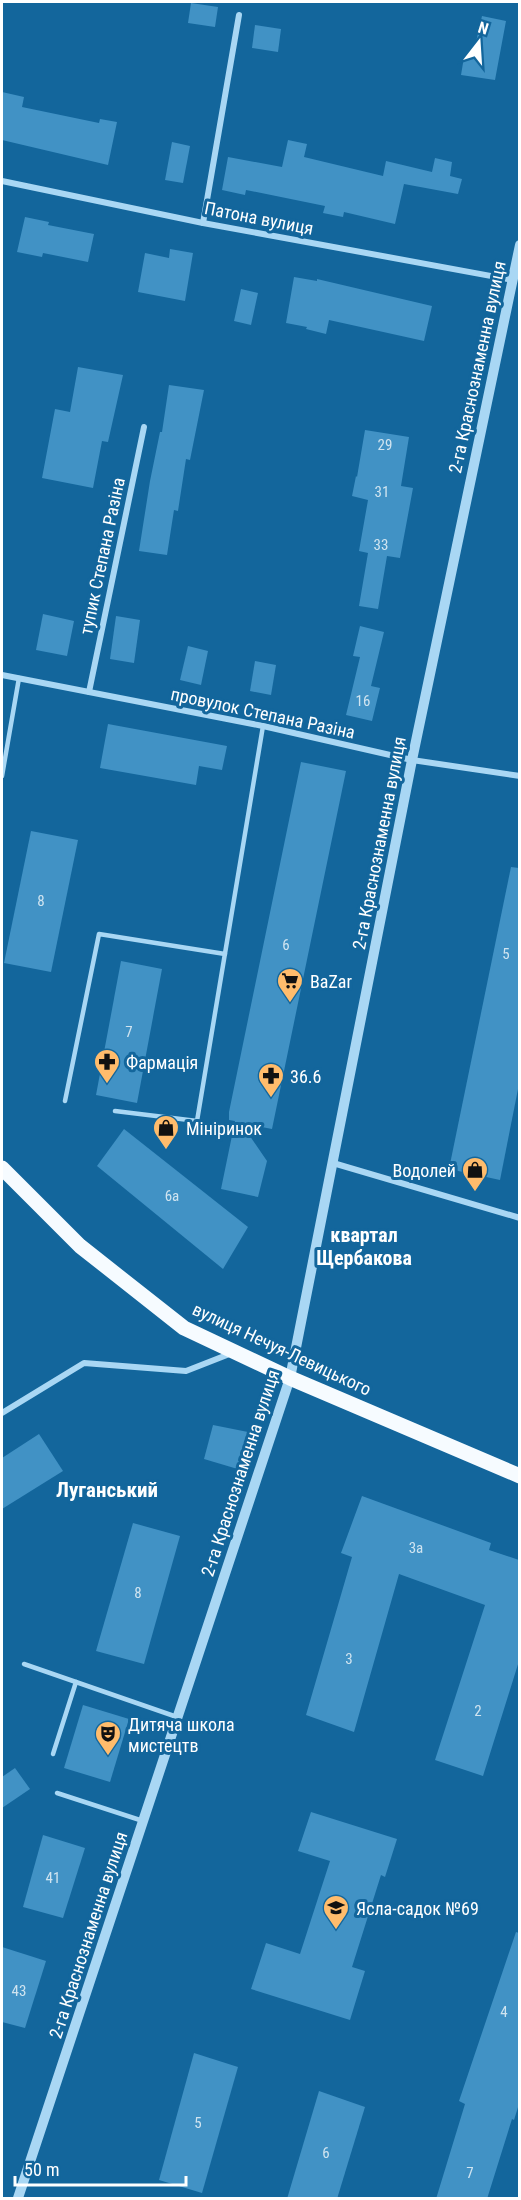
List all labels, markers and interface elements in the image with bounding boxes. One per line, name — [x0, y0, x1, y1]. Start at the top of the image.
north arrow — [449, 12, 509, 72]
text: N — [476, 18, 491, 39]
street label: Патона вулиця — [203, 197, 315, 239]
street label: 2-га Краснознаменна вулиця — [444, 259, 510, 475]
house number: 29 — [378, 436, 392, 454]
street label: тупик Степана Разіна — [75, 476, 129, 636]
house number: 31 — [375, 483, 389, 501]
house number: 33 — [374, 536, 388, 554]
street label: провулок Степана Разіна — [169, 683, 357, 743]
house number: 16 — [356, 692, 370, 710]
street label: 2-га Краснознаменна вулиця — [348, 735, 410, 951]
house number: 8 — [37, 892, 45, 910]
house number: 6 — [282, 936, 290, 954]
house number: 5 — [502, 945, 510, 963]
supermarket icon: BaZar — [275, 966, 305, 1004]
place label: BaZar — [310, 971, 352, 992]
house number: 7 — [125, 1023, 133, 1041]
pharmacy icon: Фармація — [92, 1047, 122, 1085]
place label: Фармація — [126, 1052, 198, 1073]
pharmacy icon: 36.6 — [256, 1061, 286, 1099]
place label: 36.6 — [290, 1066, 321, 1087]
shop icon: Мініринок — [151, 1113, 181, 1151]
place label: Мініринок — [186, 1118, 262, 1139]
shop icon: Водолей — [460, 1155, 490, 1193]
place label: Водолей — [392, 1160, 456, 1181]
house number: 6а — [165, 1187, 179, 1205]
district label: квартал Щербакова — [316, 1223, 412, 1270]
street label: вулиця Нечуя-Левицького — [189, 1298, 375, 1400]
street label: 2-га Краснознаменна вулиця — [197, 1367, 283, 1579]
district label: Луганський — [56, 1478, 158, 1502]
house number: 3а — [409, 1539, 423, 1557]
house number: 8 — [134, 1584, 142, 1602]
house number: 3 — [345, 1650, 353, 1668]
house number: 2 — [474, 1702, 482, 1720]
place label: Дитяча школа мистецтв — [128, 1714, 235, 1756]
theatre icon: Дитяча школа мистецтв — [93, 1719, 123, 1757]
street label: 2-га Краснознаменна вулиця — [45, 1829, 131, 2041]
house number: 41 — [46, 1869, 60, 1887]
school or university icon: Ясла-садок №69 — [321, 1893, 351, 1931]
place label: Ясла-садок №69 — [356, 1898, 479, 1919]
house number: 43 — [12, 1982, 26, 2000]
house number: 4 — [500, 2003, 508, 2021]
house number: 5 — [194, 2114, 202, 2132]
house number: 6 — [322, 2144, 330, 2162]
scale bar — [15, 2149, 186, 2187]
text: 50 m — [24, 2159, 59, 2180]
house number: 7 — [466, 2164, 474, 2182]

